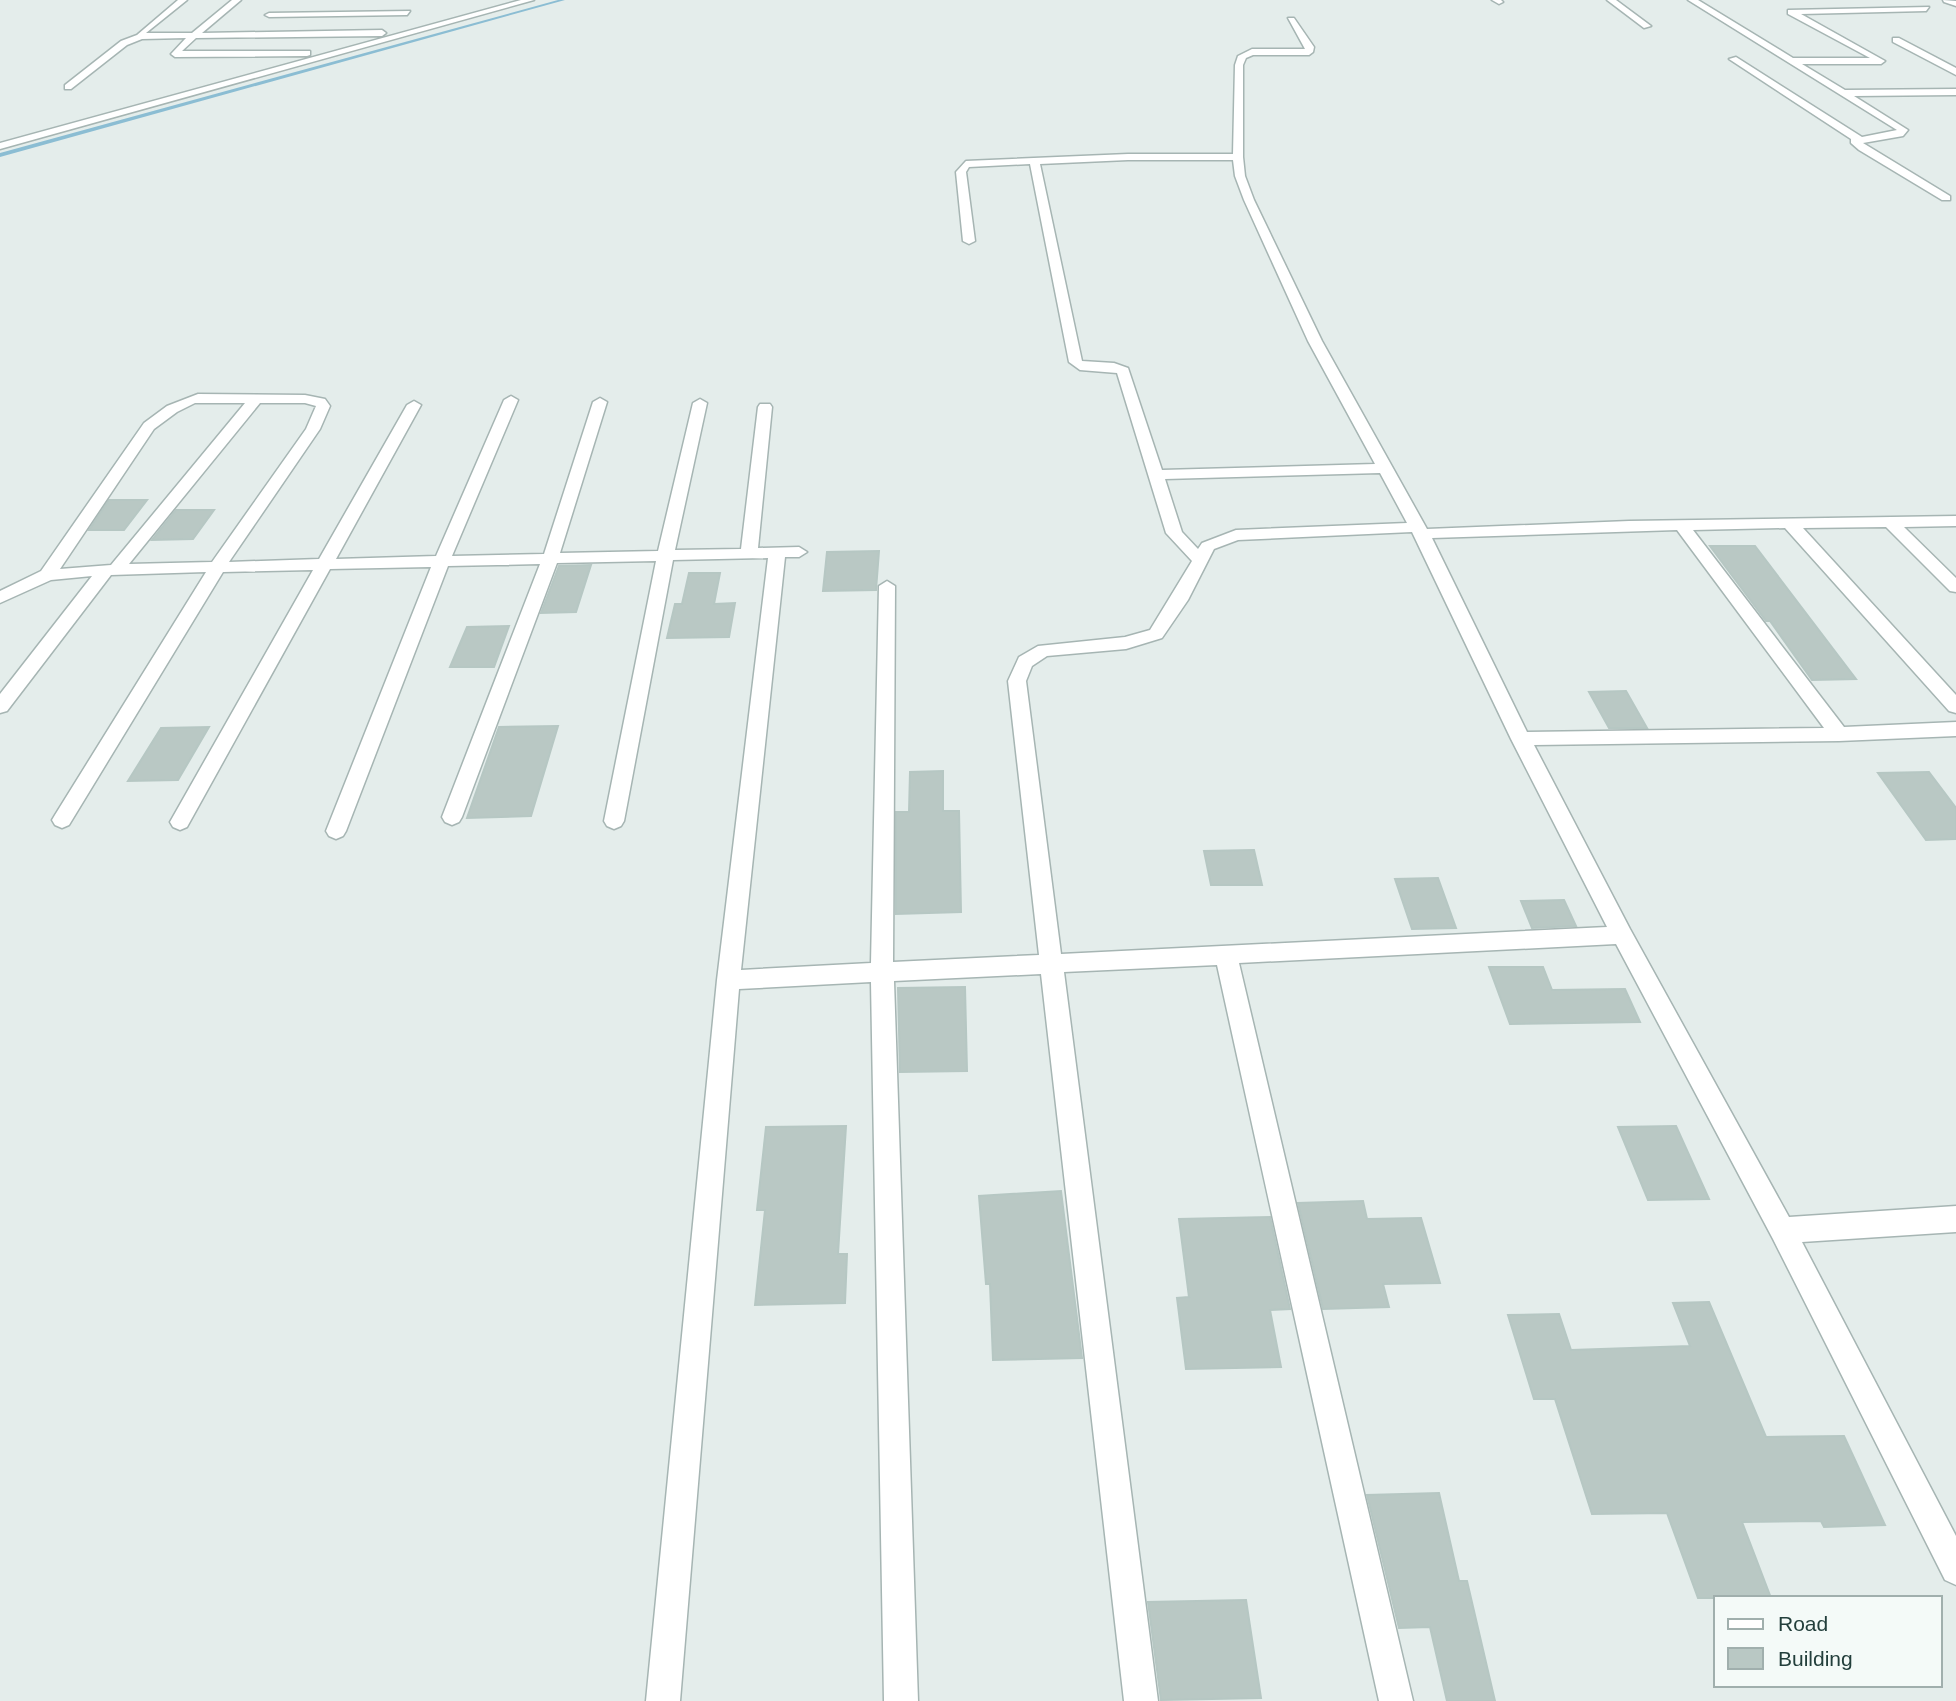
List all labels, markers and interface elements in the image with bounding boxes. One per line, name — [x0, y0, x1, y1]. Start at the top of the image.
legend — [1714, 1596, 1942, 1687]
text: Road — [1778, 1612, 1828, 1635]
text: Building — [1778, 1647, 1853, 1670]

